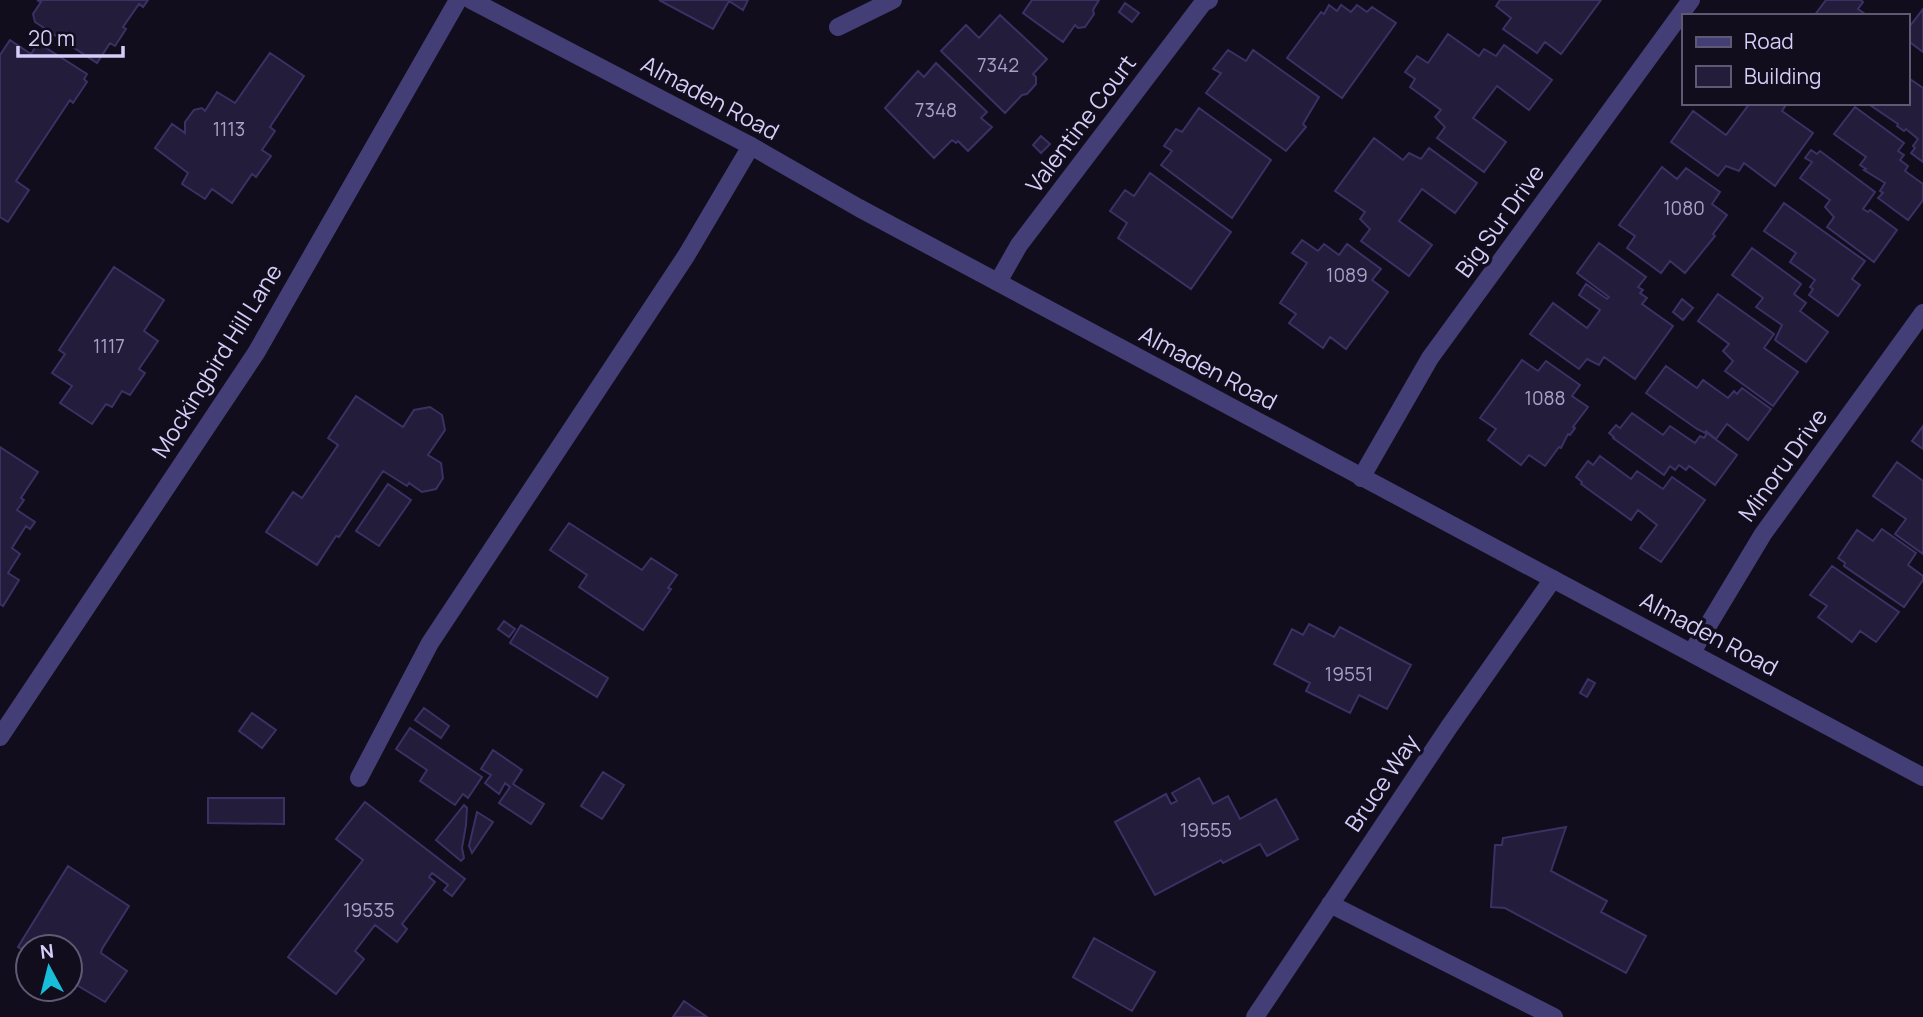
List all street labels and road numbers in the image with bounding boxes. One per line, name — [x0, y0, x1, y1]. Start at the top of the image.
street label: Almaden Road — [636, 47, 785, 147]
street label: Valentine Court — [1018, 48, 1143, 199]
street label: Big Sur Drive — [1447, 158, 1551, 283]
street label: Mockingbird Hill Lane — [143, 257, 289, 464]
street label: Almaden Road — [1134, 317, 1283, 417]
street label: Minoru Drive — [1730, 402, 1834, 527]
street label: Almaden Road — [1635, 583, 1784, 683]
street label: Bruce Way — [1337, 727, 1426, 837]

